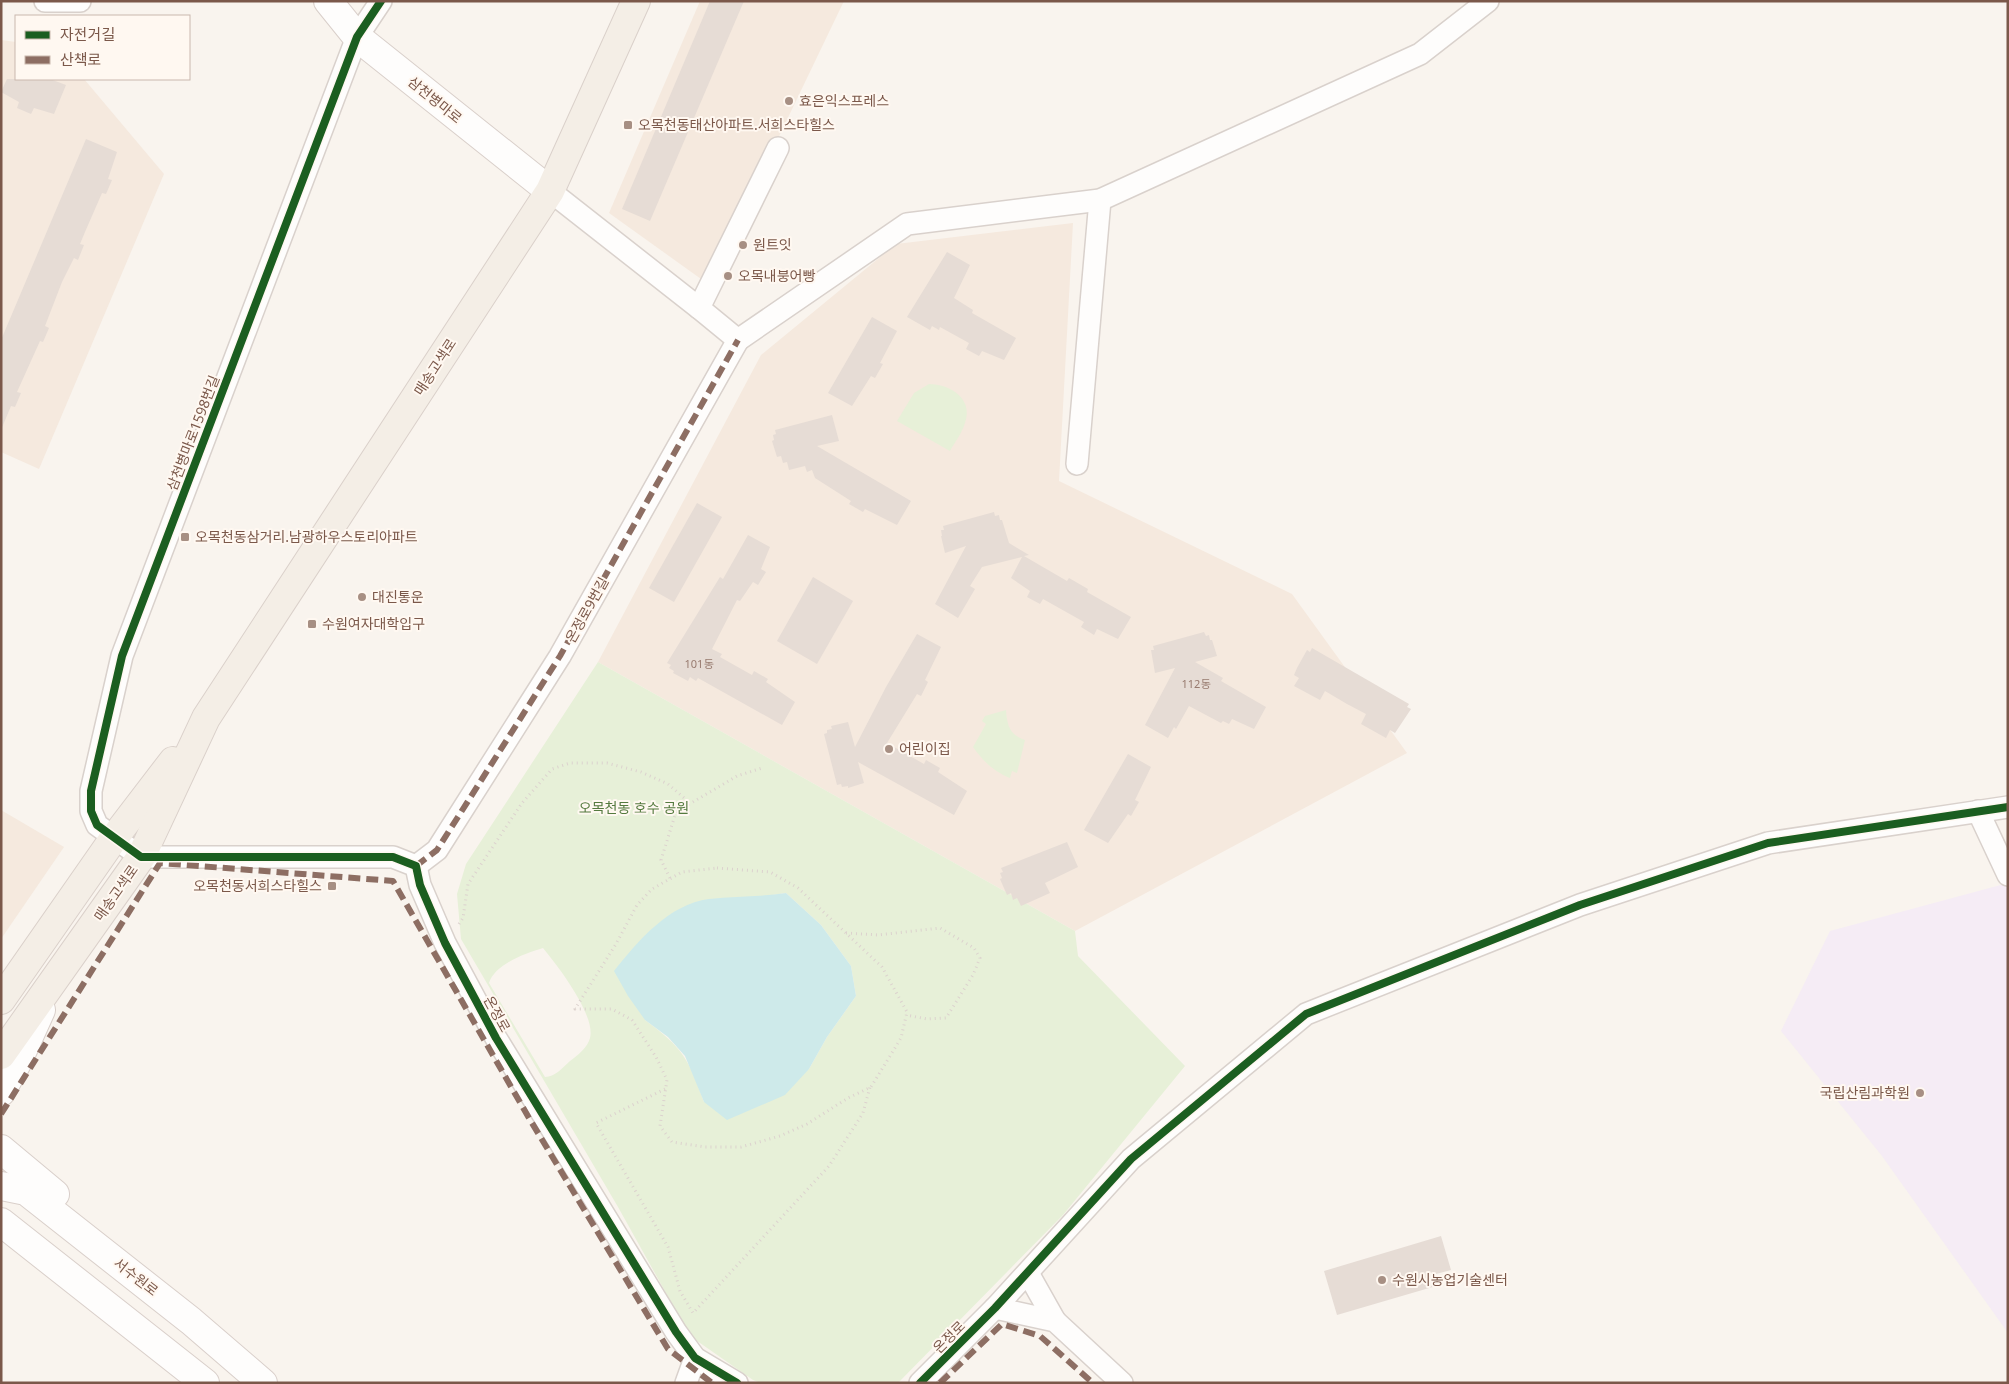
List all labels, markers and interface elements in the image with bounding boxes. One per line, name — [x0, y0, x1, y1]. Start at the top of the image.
legend — [15, 15, 190, 80]
text: 자전거길 — [60, 24, 115, 44]
text: 산책로 — [60, 49, 101, 69]
street label: 삼천병마로 — [404, 72, 466, 127]
place label: 효은익스프레스 — [799, 91, 889, 110]
marker: 효은익스프레스 — [783, 95, 795, 107]
place label: 오목천동태산아파트.서희스타힐스 — [638, 115, 835, 134]
marker: 오목천동태산아파트.서희스타힐스 — [622, 119, 634, 131]
place label: 원트잇 — [753, 235, 792, 254]
marker: 원트잇 — [737, 239, 749, 251]
place label: 오목내붕어빵 — [738, 266, 815, 285]
marker: 오목내붕어빵 — [722, 270, 734, 282]
street label: 매송고색로 — [409, 334, 460, 399]
street label: 삼천병마로1598번길 — [162, 372, 223, 493]
place label: 오목천동삼거리.남광하우스토리아파트 — [195, 527, 418, 546]
marker: 오목천동삼거리.남광하우스토리아파트 — [179, 531, 191, 543]
street label: 온정로9번길 — [561, 573, 612, 646]
place label: 대진통운 — [372, 587, 424, 606]
marker: 대진통운 — [356, 591, 368, 603]
place label: 수원여자대학입구 — [322, 614, 425, 633]
marker: 수원여자대학입구 — [306, 618, 318, 630]
house number: 101동 — [685, 656, 714, 671]
house number: 112동 — [1182, 676, 1211, 691]
place label: 어린이집 — [899, 739, 951, 758]
marker: 어린이집 — [883, 743, 895, 755]
park label: 오목천동 호수 공원 — [579, 798, 689, 817]
street label: 매송고색로 — [89, 861, 142, 925]
place label: 오목천동서희스타힐스 — [193, 876, 322, 895]
marker: 오목천동서희스타힐스 — [326, 880, 338, 892]
street label: 온정로 — [480, 992, 515, 1035]
place label: 국립산림과학원 — [1820, 1083, 1910, 1102]
marker: 국립산림과학원 — [1914, 1087, 1926, 1099]
street label: 서수원로 — [110, 1253, 163, 1300]
place label: 수원시농업기술센터 — [1392, 1270, 1508, 1289]
marker: 수원시농업기술센터 — [1376, 1274, 1388, 1286]
street label: 온정로 — [928, 1316, 969, 1357]

